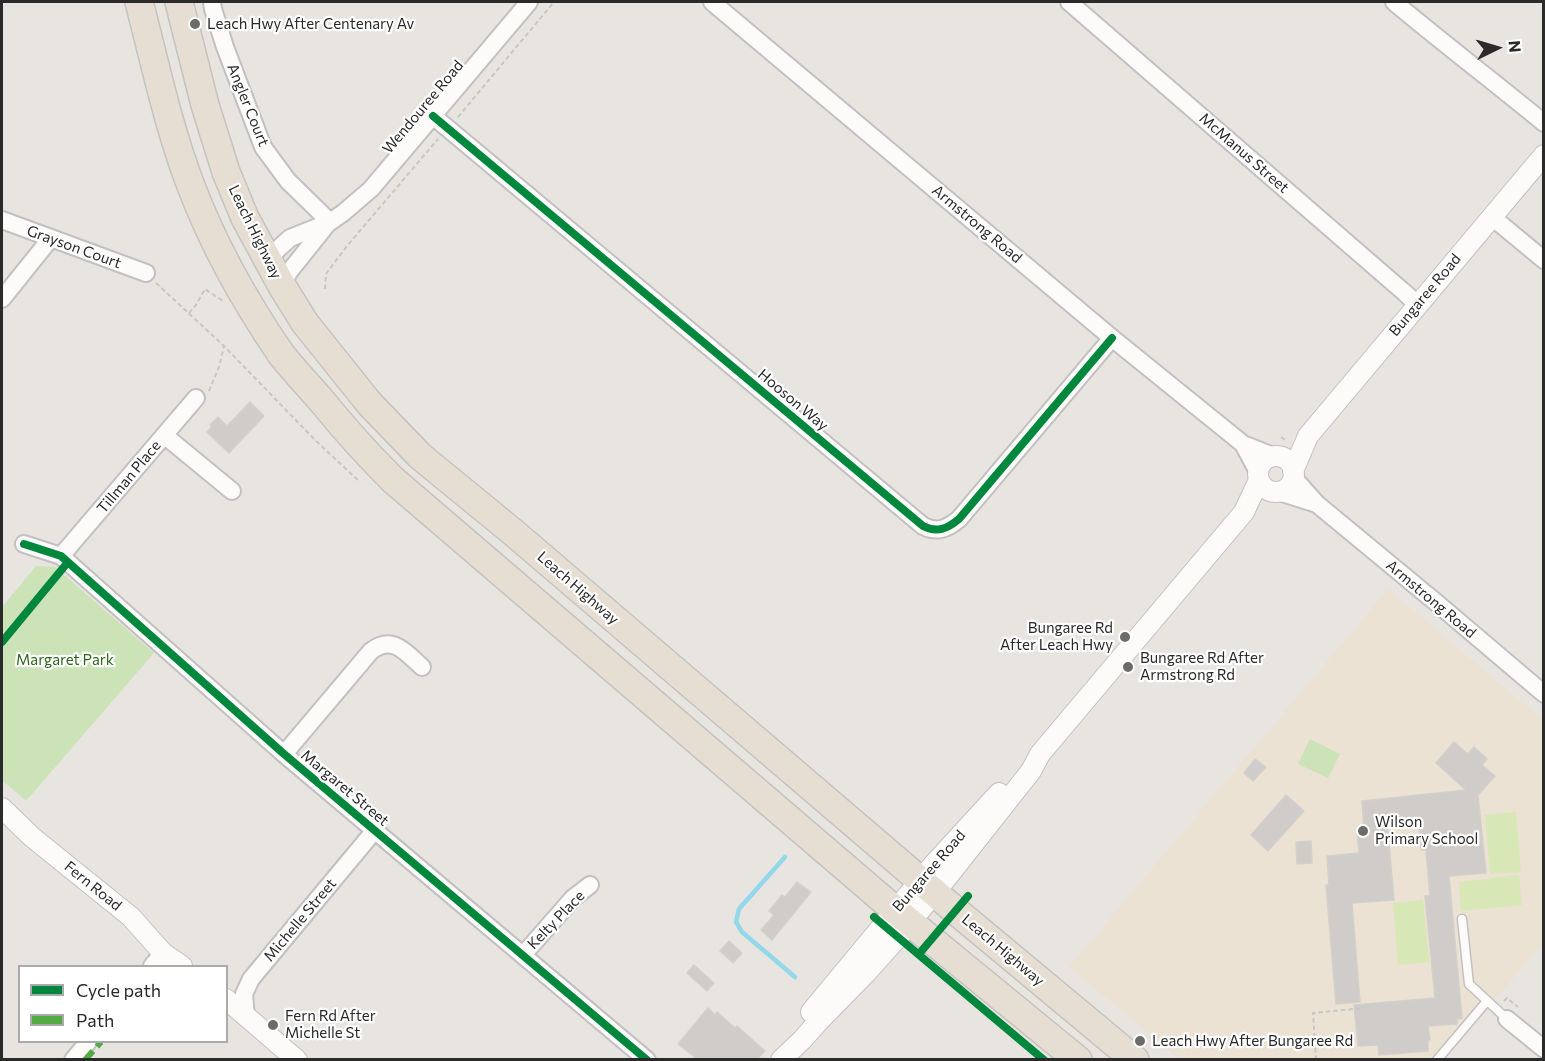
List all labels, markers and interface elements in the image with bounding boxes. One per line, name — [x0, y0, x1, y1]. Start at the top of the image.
place label: Leach Hwy After Centenary Av — [207, 15, 414, 33]
marker: Leach Hwy After Centenary Av — [188, 17, 202, 31]
north arrow — [1467, 18, 1527, 78]
text: N — [1505, 40, 1525, 53]
street label: Wendouree Road — [379, 57, 467, 157]
street label: Angler Court — [223, 61, 273, 149]
street label: McManus Street — [1196, 109, 1292, 197]
street label: Armstrong Road — [928, 181, 1026, 267]
street label: Leach Highway — [225, 182, 285, 282]
street label: Grayson Court — [24, 222, 124, 272]
street label: Bungaree Road — [1385, 250, 1465, 340]
street label: Hooson Way — [754, 365, 832, 435]
street label: Tillman Place — [93, 437, 165, 517]
street label: Leach Highway — [534, 548, 622, 628]
street label: Armstrong Road — [1382, 556, 1480, 642]
place label: Bungaree Rd After Leach Hwy — [1000, 619, 1113, 654]
marker: Bungaree Rd After Leach Hwy — [1118, 630, 1132, 644]
place label: Bungaree Rd After Armstrong Rd — [1140, 649, 1264, 684]
park label: Margaret Park — [16, 651, 114, 669]
marker: Bungaree Rd After Armstrong Rd — [1121, 660, 1135, 674]
street label: Margaret Street — [298, 746, 392, 830]
place label: Wilson Primary School — [1375, 813, 1478, 848]
marker: Wilson Primary School — [1356, 824, 1370, 838]
street label: Bungaree Road — [889, 827, 969, 915]
street label: Fern Road — [61, 857, 125, 915]
street label: Michelle Street — [260, 875, 340, 965]
street label: Kelty Place — [524, 887, 588, 953]
street label: Leach Highway — [958, 910, 1048, 990]
legend — [18, 965, 228, 1043]
text: Cycle path — [76, 979, 161, 1001]
place label: Fern Rd After Michelle St — [285, 1007, 376, 1042]
text: Path — [76, 1009, 114, 1031]
marker: Fern Rd After Michelle St — [266, 1018, 280, 1032]
place label: Leach Hwy After Bungaree Rd — [1152, 1032, 1353, 1050]
marker: Leach Hwy After Bungaree Rd — [1133, 1034, 1147, 1048]

